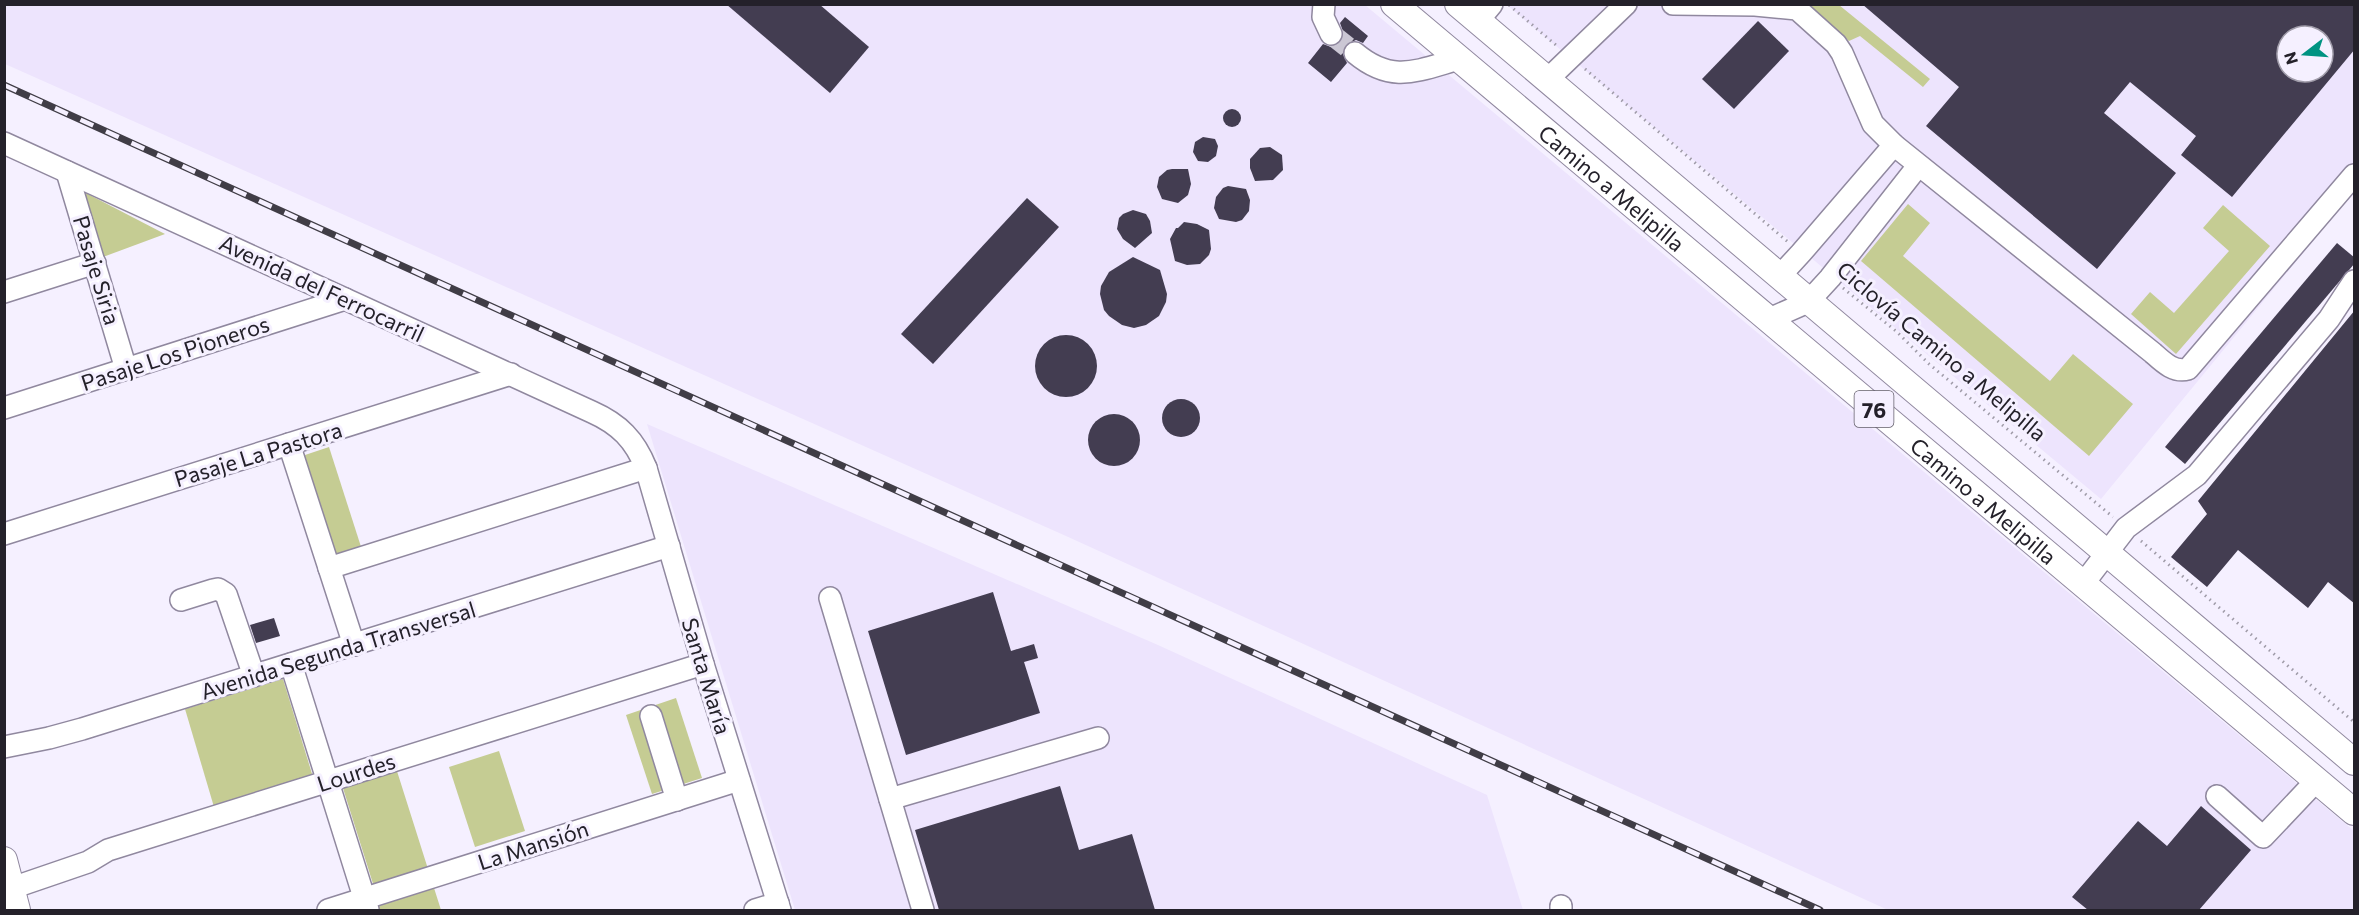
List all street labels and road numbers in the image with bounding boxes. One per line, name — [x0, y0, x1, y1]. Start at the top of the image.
street label: Camino a Melipilla — [1534, 118, 1691, 257]
street label: Pasaje Siria — [68, 212, 126, 328]
street label: Avenida del Ferrocarril — [215, 229, 429, 347]
street label: Ciclovía Camino a Melipilla — [1832, 256, 2052, 446]
street label: Pasaje Los Pioneros — [78, 310, 272, 396]
road number: 76 — [1854, 391, 1894, 427]
street label: Pasaje La Pastora — [171, 416, 345, 492]
street label: Camino a Melipilla — [1905, 431, 2062, 570]
street label: Avenida Segunda Transversal — [197, 595, 479, 705]
street label: Santa María — [677, 615, 737, 737]
street label: Lourdes — [313, 747, 399, 797]
street label: La Mansión — [474, 814, 592, 876]

